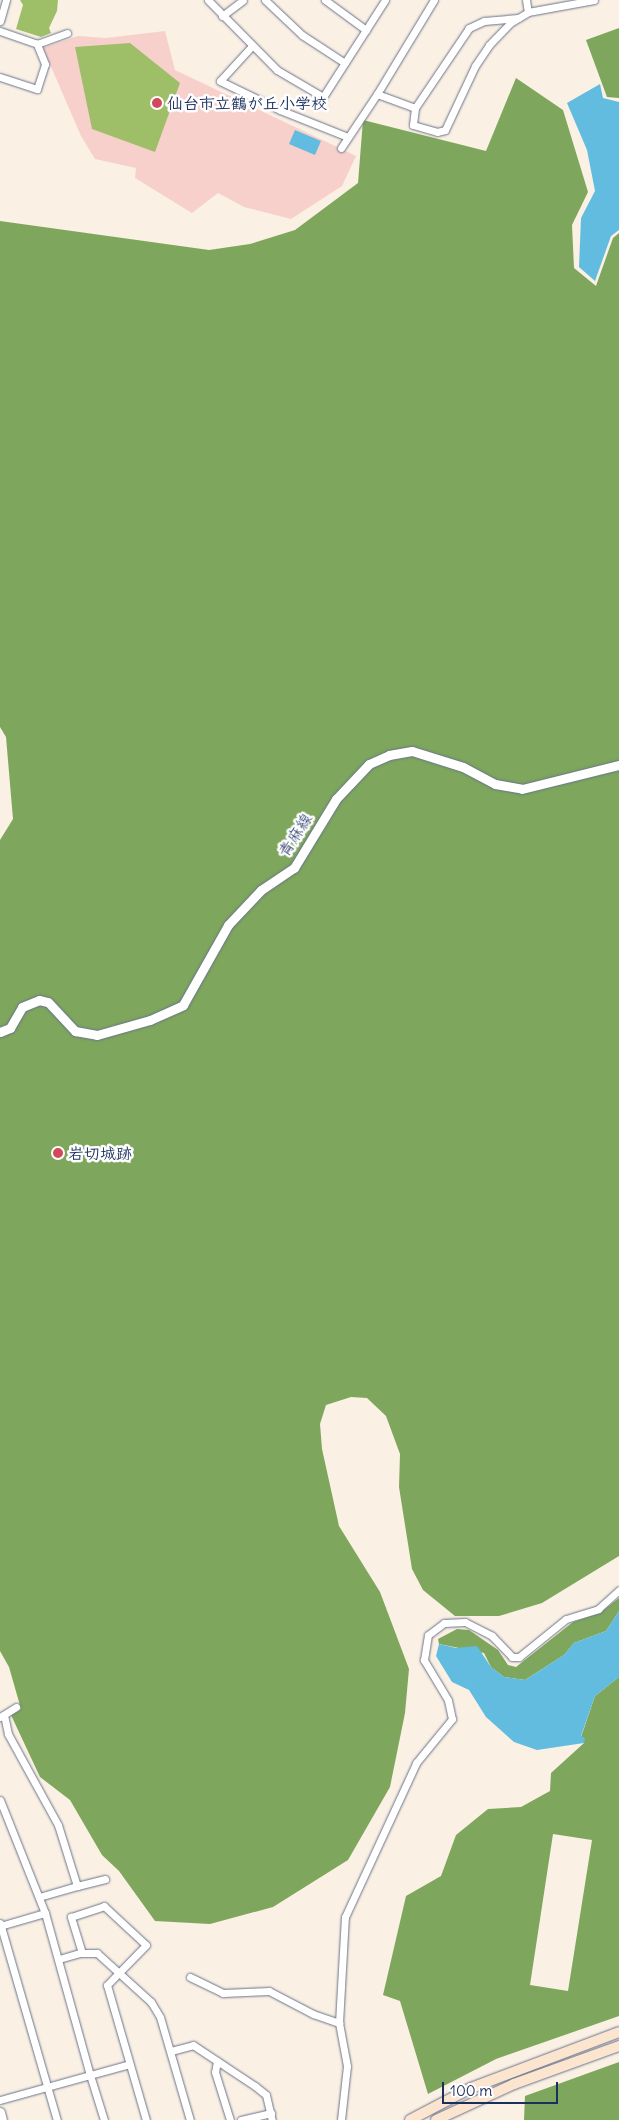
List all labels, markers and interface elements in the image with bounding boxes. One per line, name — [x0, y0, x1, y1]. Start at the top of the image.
place label: 仙台市立鶴が丘小学校 — [167, 93, 327, 113]
marker: 仙台市立鶴が丘小学校 — [151, 97, 163, 109]
street label: 青麻線 — [274, 810, 316, 860]
place label: 岩切城跡 — [68, 1143, 132, 1163]
marker: 岩切城跡 — [52, 1147, 64, 1159]
scale bar — [444, 2072, 560, 2104]
text: 100 m — [450, 2081, 492, 2100]

